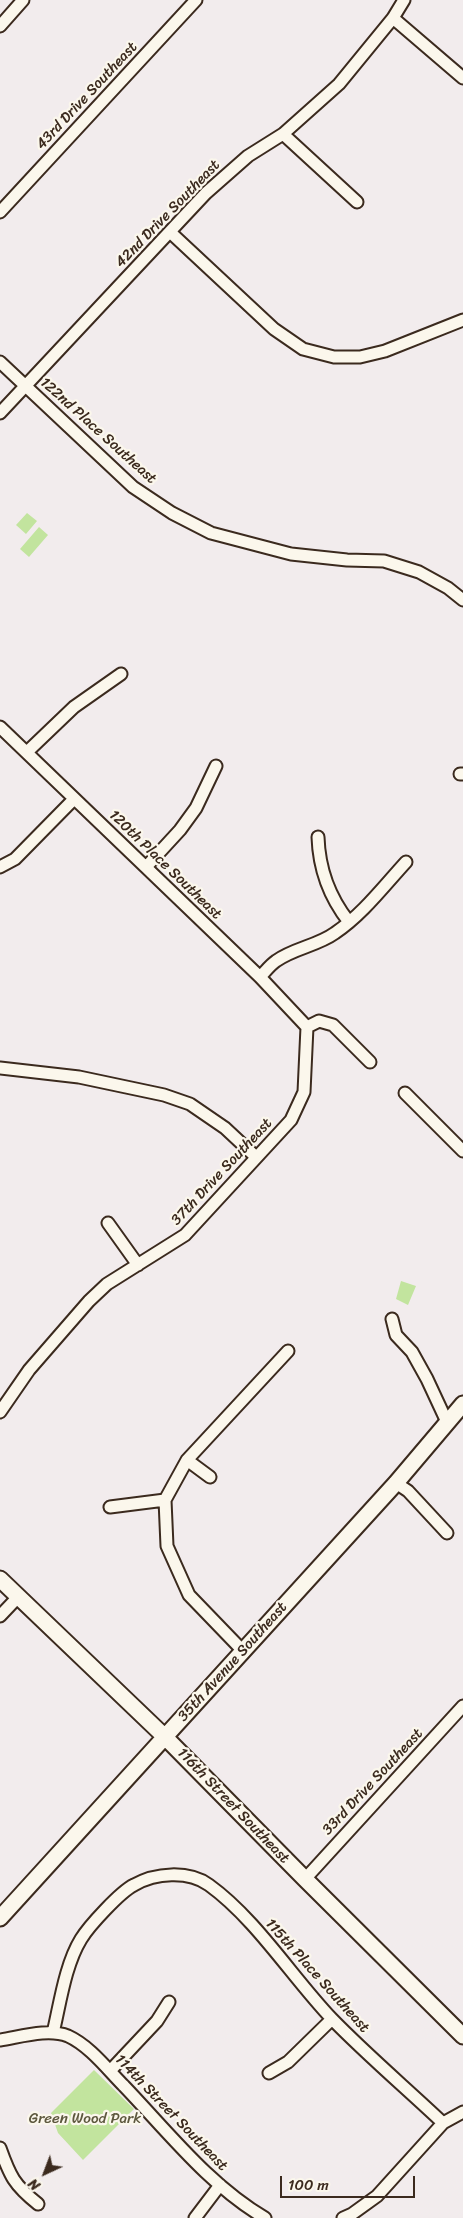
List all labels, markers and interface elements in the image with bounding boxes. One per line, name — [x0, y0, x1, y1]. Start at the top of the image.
street label: 43rd Drive Southeast — [33, 39, 141, 153]
street label: 42nd Drive Southeast — [112, 156, 224, 272]
street label: 122nd Place Southeast — [36, 374, 160, 488]
street label: 120th Place Southeast — [105, 806, 225, 924]
street label: 37th Drive Southeast — [168, 1115, 276, 1229]
street label: 35th Avenue Southeast — [175, 1599, 291, 1725]
street label: 33rd Drive Southeast — [319, 1725, 427, 1839]
street label: 116th Street Southeast — [173, 1744, 293, 1868]
street label: 115th Place Southeast — [261, 1915, 373, 2037]
street label: 114th Street Southeast — [111, 2051, 231, 2175]
park label: Green Wood Park — [29, 2110, 141, 2128]
north arrow — [20, 2148, 70, 2198]
scale bar — [283, 2166, 418, 2198]
text: N — [22, 2172, 47, 2197]
text: 100 m — [288, 2172, 329, 2198]

